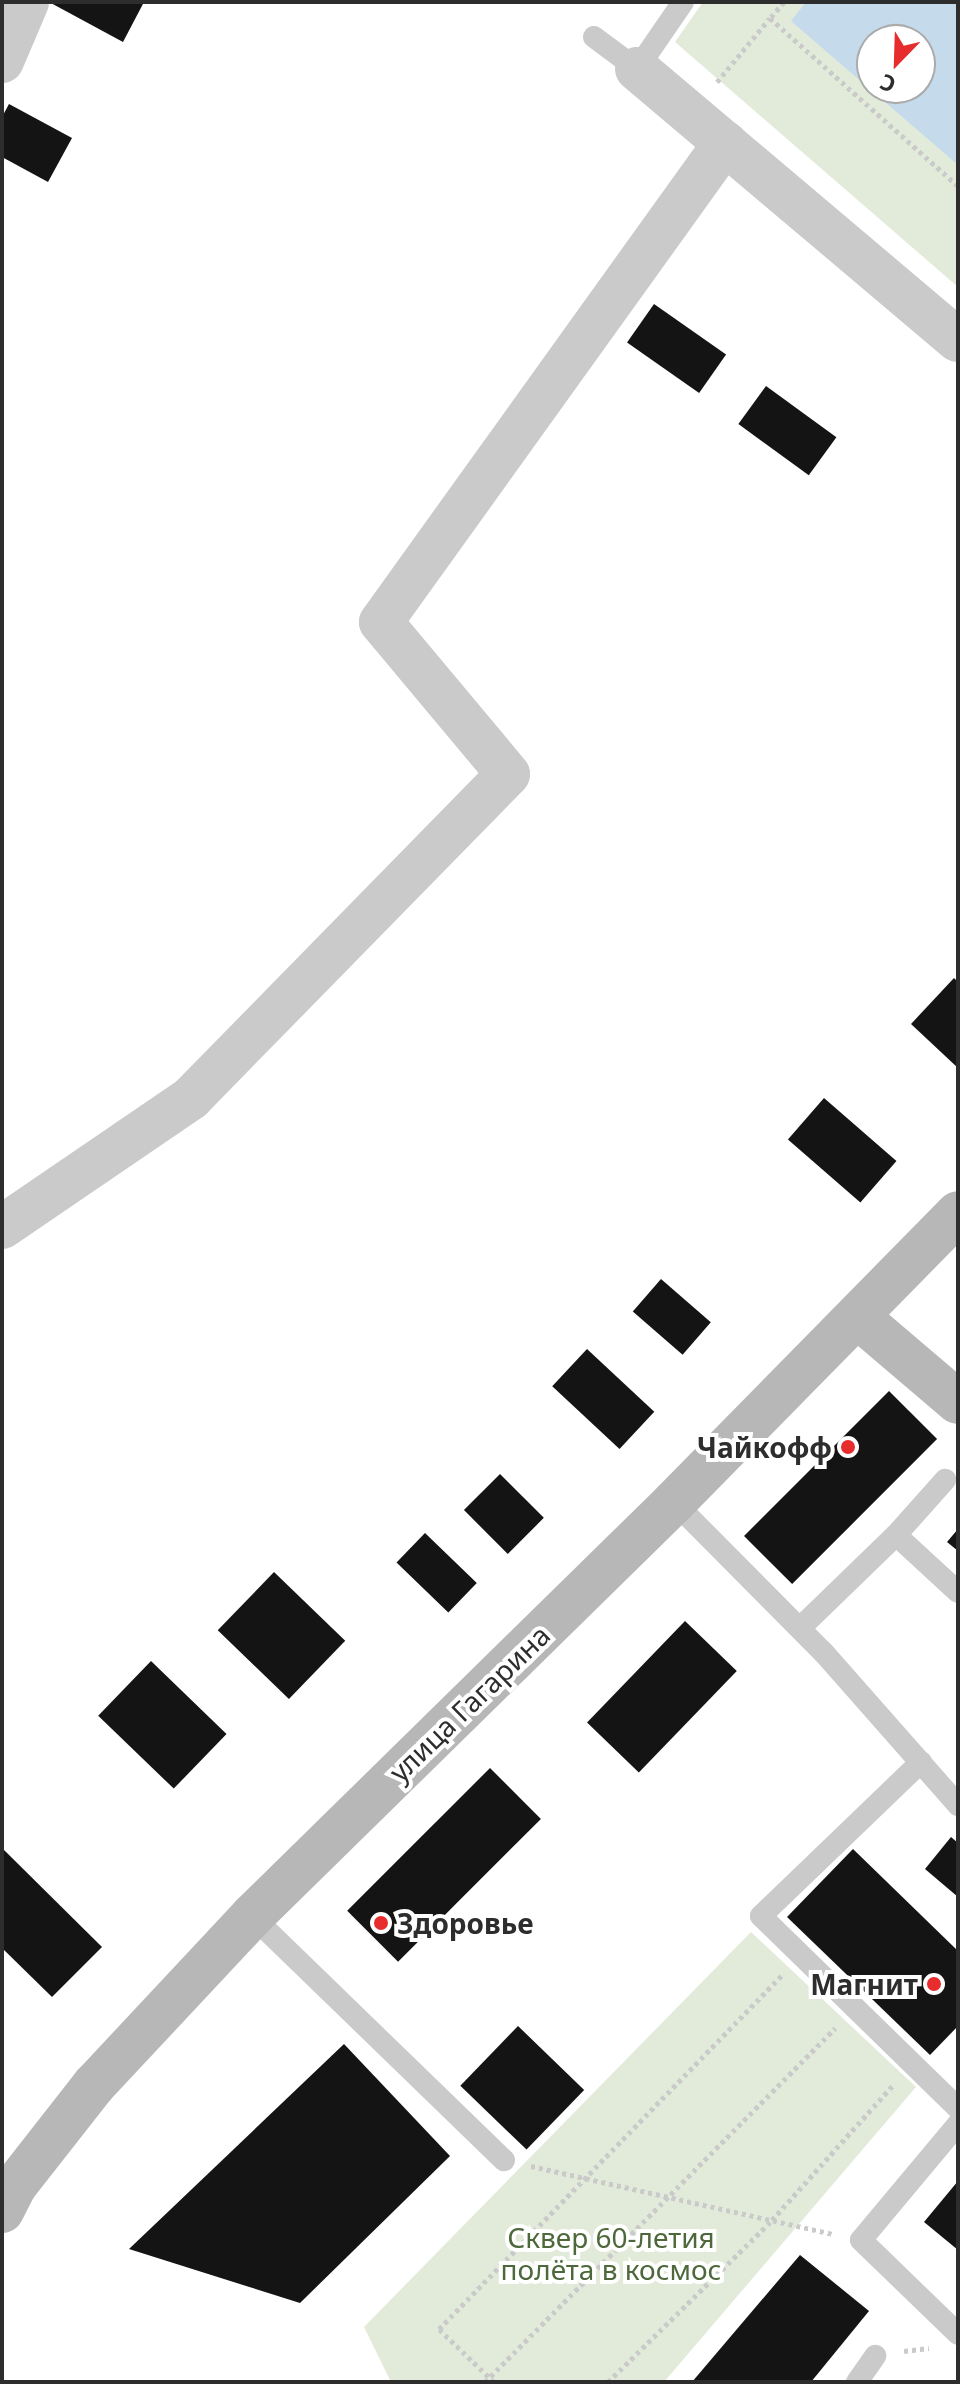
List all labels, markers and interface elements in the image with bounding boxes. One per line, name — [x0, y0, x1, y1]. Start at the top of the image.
north arrow — [856, 24, 936, 104]
text: С — [875, 68, 900, 101]
place label: Чайкофф — [697, 1430, 832, 1464]
marker: Чайкофф — [839, 1438, 857, 1456]
street label: улица Гагарина — [382, 1618, 556, 1788]
place label: Здоровье — [397, 1906, 534, 1940]
marker: Здоровье — [372, 1914, 390, 1932]
place label: Магнит — [810, 1967, 918, 2001]
marker: Магнит — [925, 1975, 943, 1993]
park label: Сквер 60-летия полёта в космос — [501, 2220, 721, 2286]

